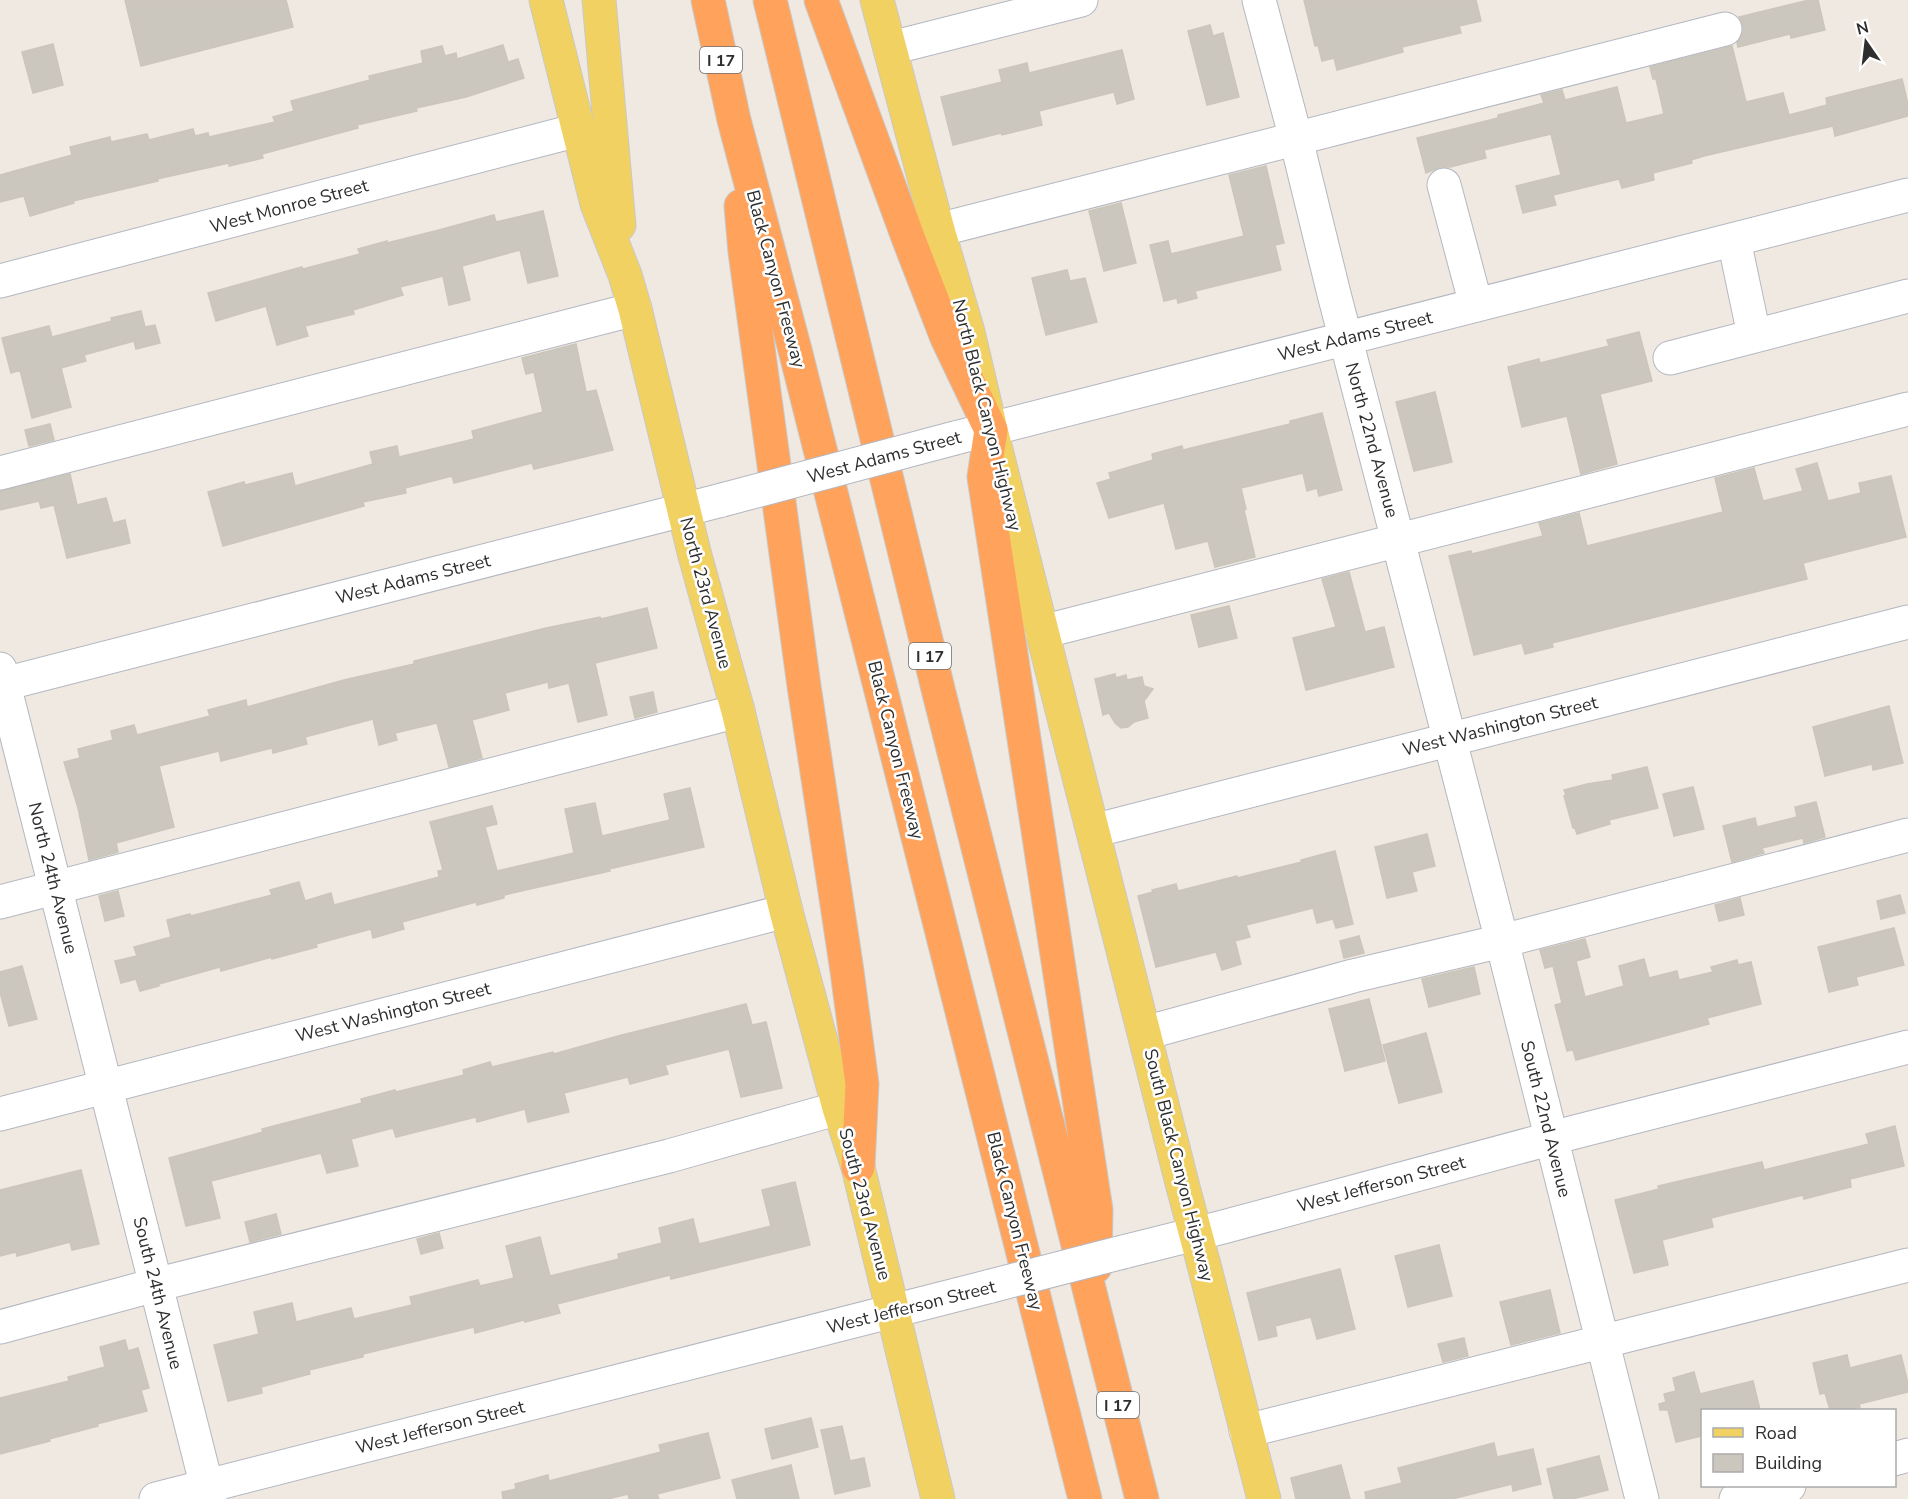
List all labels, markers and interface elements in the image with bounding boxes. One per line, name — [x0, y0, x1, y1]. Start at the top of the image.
north arrow — [1836, 12, 1896, 72]
text: N — [1854, 16, 1871, 41]
road number: I 17 — [700, 47, 742, 73]
street label: West Monroe Street — [207, 173, 372, 239]
street label: Black Canyon Freeway — [741, 187, 811, 371]
street label: North Black Canyon Highway — [947, 297, 1028, 534]
street label: West Adams Street — [1275, 305, 1436, 367]
street label: North 22nd Avenue — [1340, 360, 1404, 520]
street label: West Adams Street — [804, 425, 964, 489]
street label: North 23rd Avenue — [674, 515, 738, 671]
street label: West Adams Street — [333, 548, 494, 610]
road number: I 17 — [909, 643, 951, 669]
street label: Black Canyon Freeway — [862, 658, 930, 842]
street label: West Washington Street — [1400, 690, 1601, 762]
street label: North 24th Avenue — [23, 800, 83, 956]
street label: West Washington Street — [293, 976, 494, 1048]
street label: South 22nd Avenue — [1515, 1038, 1577, 1200]
street label: South Black Canyon Highway — [1138, 1046, 1220, 1285]
street label: South 23rd Avenue — [833, 1125, 897, 1283]
street label: Black Canyon Freeway — [981, 1129, 1049, 1313]
street label: West Jefferson Street — [1294, 1150, 1468, 1218]
street label: South 24th Avenue — [127, 1214, 189, 1372]
street label: West Jefferson Street — [824, 1274, 999, 1340]
road number: I 17 — [1097, 1392, 1139, 1418]
street label: West Jefferson Street — [353, 1394, 528, 1460]
legend — [1701, 1409, 1896, 1487]
text: Road — [1755, 1421, 1797, 1445]
text: Building — [1755, 1451, 1822, 1475]

